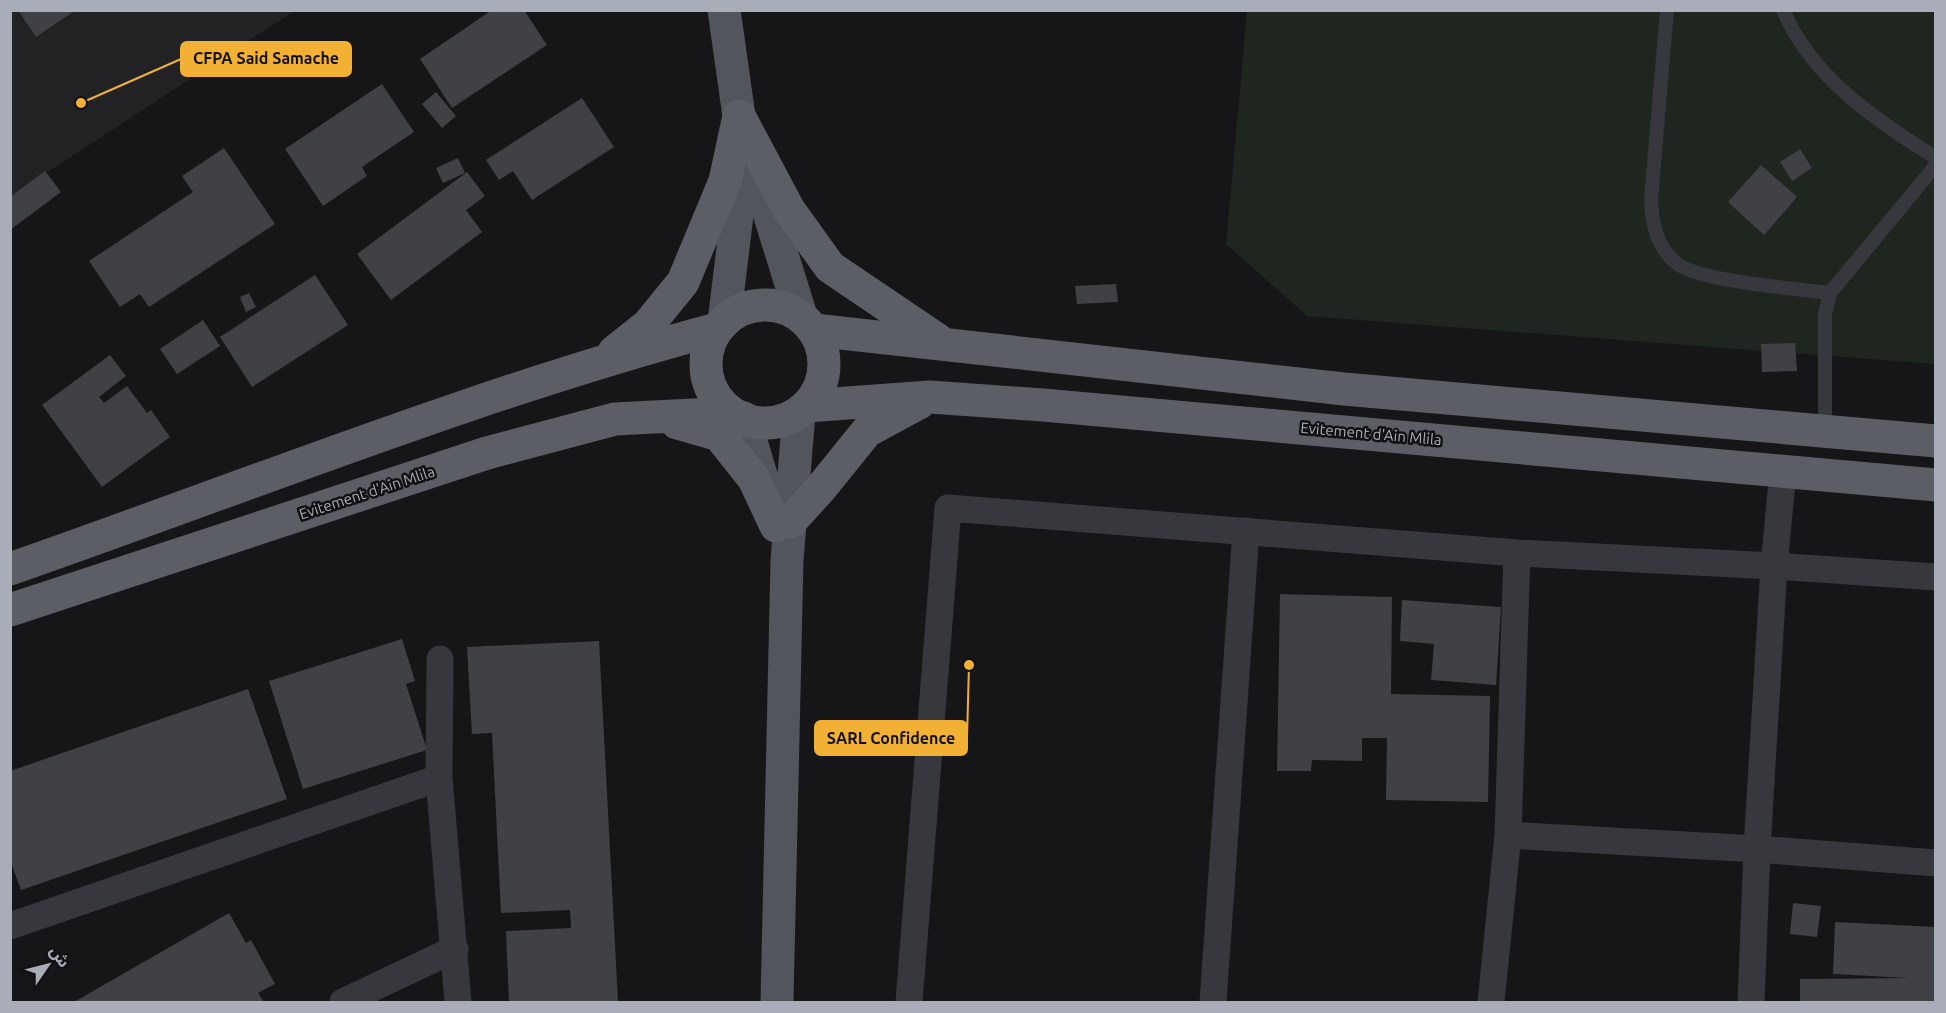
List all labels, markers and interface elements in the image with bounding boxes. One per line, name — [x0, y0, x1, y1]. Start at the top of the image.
callout: CFPA Said Samache — [181, 42, 351, 76]
text: CFPA Said Samache — [193, 49, 339, 67]
street label: Evitement d'Ain Mlila — [1300, 419, 1442, 448]
street label: Evitement d'Ain Mlila — [297, 463, 437, 522]
callout: SARL Confidence — [815, 721, 967, 755]
text: SARL Confidence — [827, 729, 955, 747]
north arrow — [18, 935, 78, 995]
text: ش — [46, 942, 74, 971]

